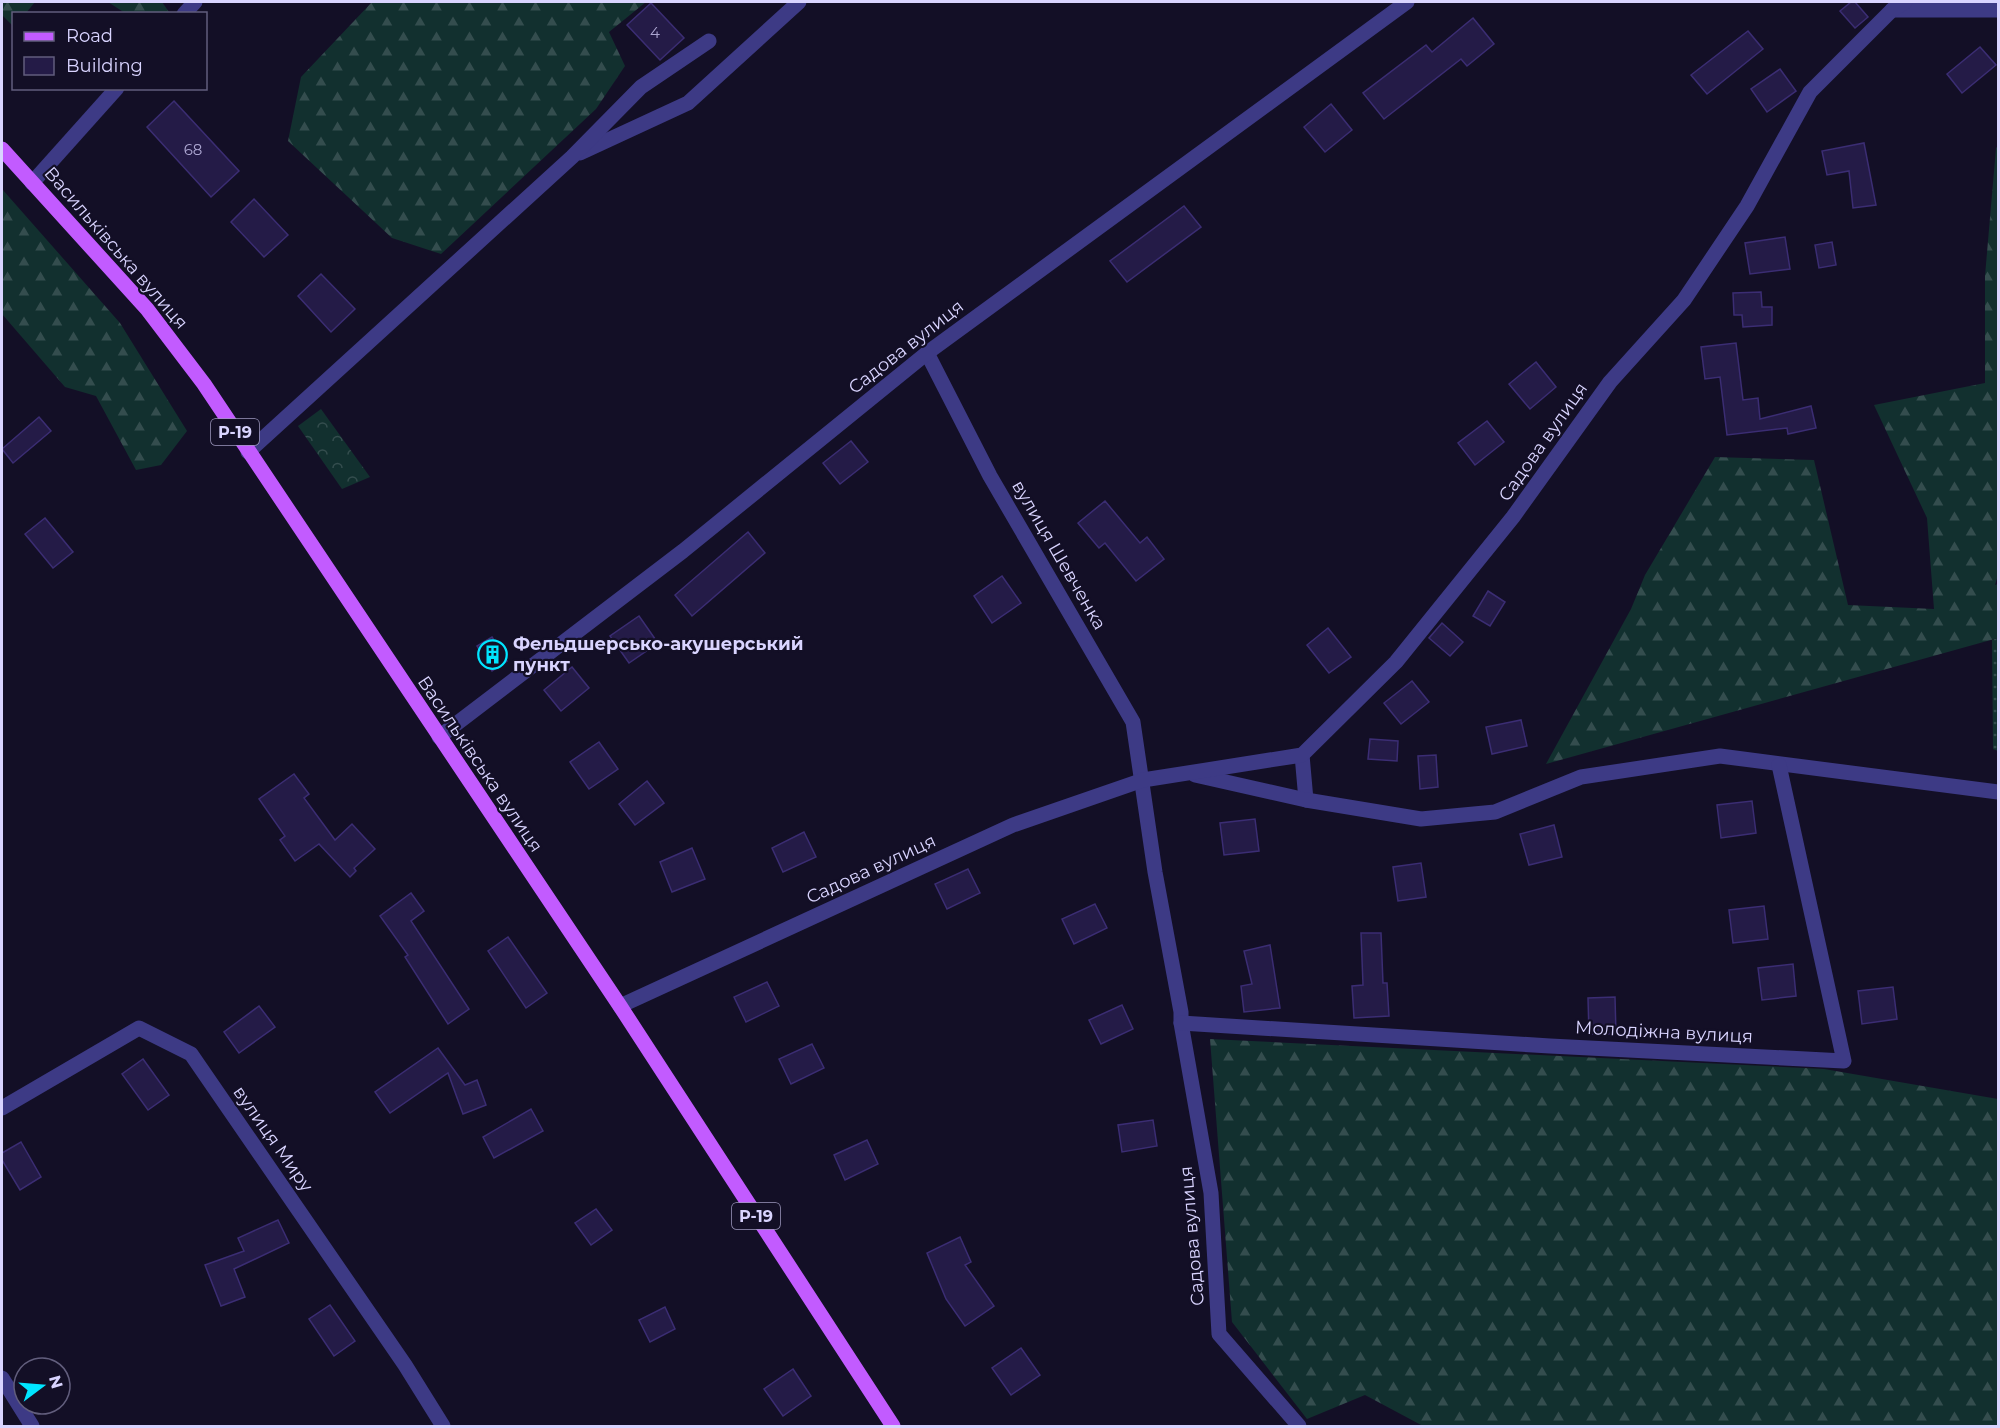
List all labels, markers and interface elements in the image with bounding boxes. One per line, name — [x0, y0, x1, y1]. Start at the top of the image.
legend — [12, 12, 207, 90]
house number: 4 — [650, 23, 660, 42]
text: Road — [66, 25, 113, 47]
text: Building — [66, 55, 143, 77]
house number: 68 — [184, 140, 202, 159]
street label: Васильківська вулиця — [40, 162, 192, 334]
street label: Садова вулиця — [844, 295, 968, 399]
street label: Садова вулиця — [1494, 378, 1592, 506]
road number: Р-19 — [211, 419, 259, 445]
street label: вулиця Шевченка — [1007, 476, 1111, 634]
place label: Фельдшерсько-акушерський пункт — [513, 633, 804, 676]
building icon: Фельдшерсько-акушерський пункт — [476, 638, 508, 670]
street label: Васильківська вулиця — [413, 672, 547, 856]
street label: Садова вулиця — [803, 829, 939, 909]
street label: Молодіжна вулиця — [1575, 1016, 1753, 1048]
street label: вулиця Миру — [228, 1082, 318, 1196]
street label: Садова вулиця — [1175, 1165, 1209, 1307]
road number: Р-19 — [732, 1203, 780, 1229]
north arrow — [12, 1356, 72, 1416]
text: N — [45, 1373, 67, 1391]

